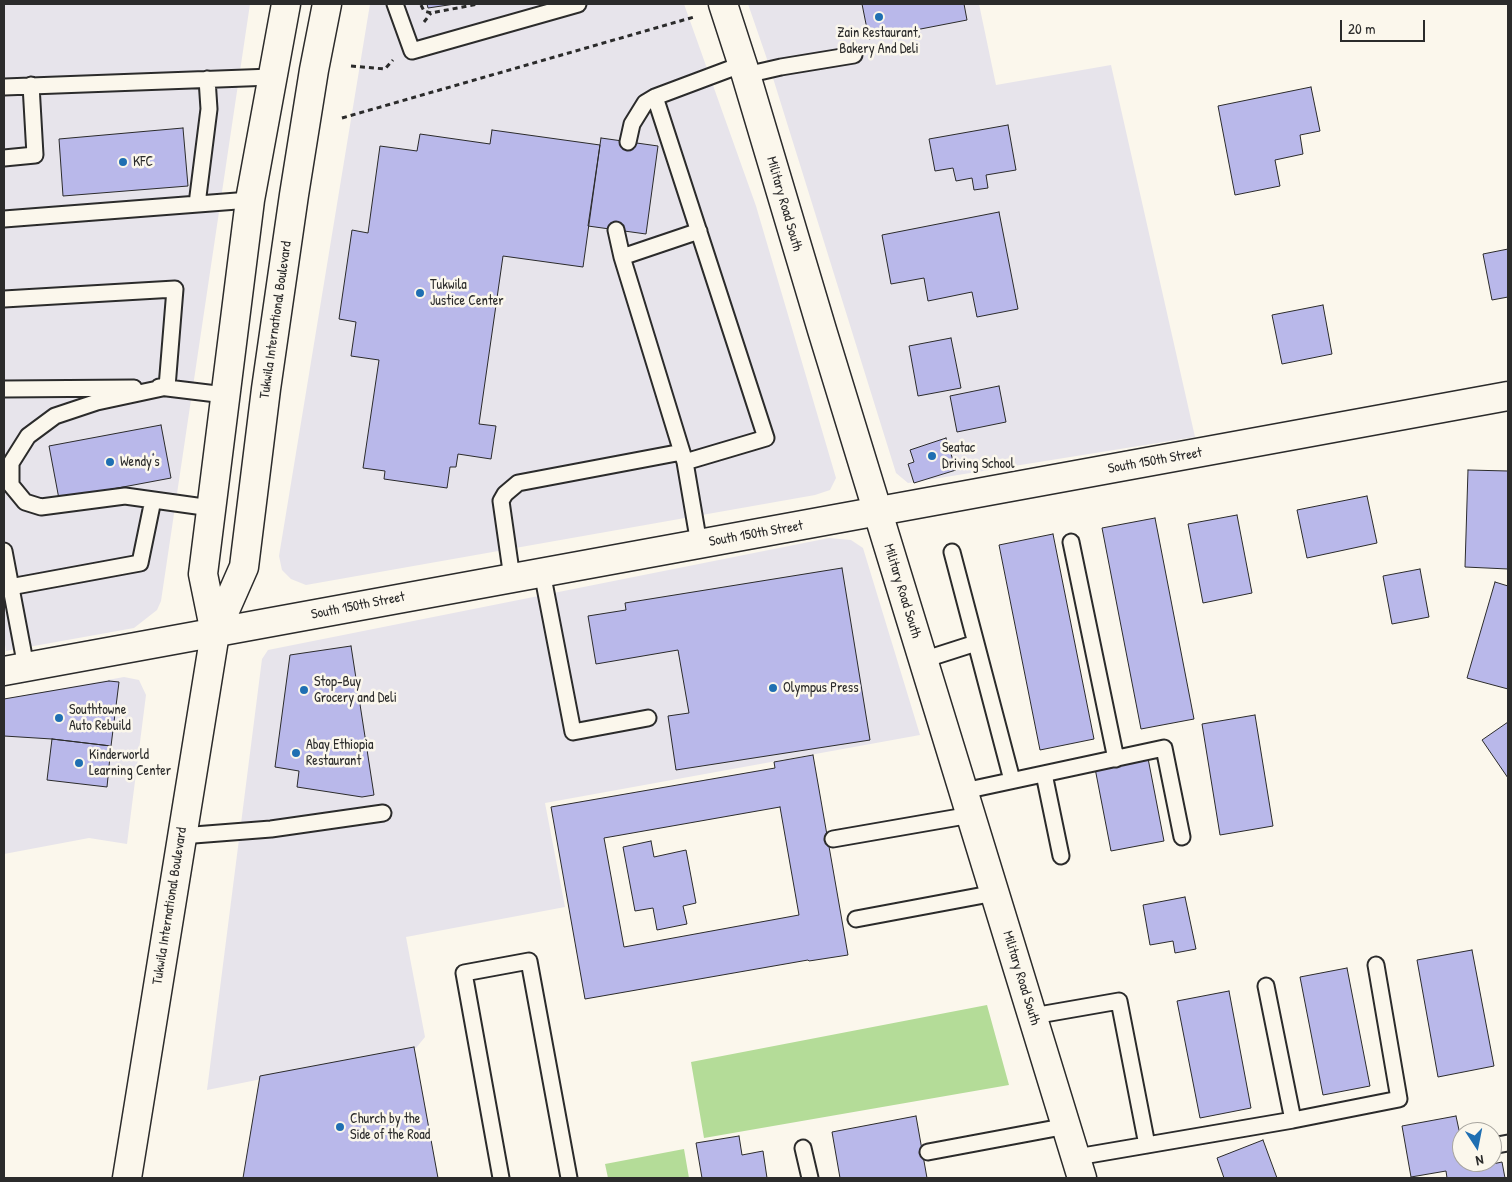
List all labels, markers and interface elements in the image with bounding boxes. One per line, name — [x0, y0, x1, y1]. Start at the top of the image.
scale bar — [1342, 10, 1427, 42]
marker: Zain Restaurant, Bakery And Deli — [873, 11, 885, 23]
text: 20 m — [1348, 18, 1375, 39]
place label: Zain Restaurant, Bakery And Deli — [837, 25, 921, 58]
place label: KFC — [133, 154, 153, 170]
street label: Military Road South — [762, 155, 806, 253]
marker: KFC — [117, 156, 129, 168]
street label: Tukwila International Boulevard — [257, 240, 295, 400]
place label: Tukwila Justice Center — [430, 277, 504, 310]
marker: Tukwila Justice Center — [414, 287, 426, 299]
place label: Seatac Driving School — [942, 440, 1014, 472]
street label: South 150th Street — [1107, 444, 1203, 478]
marker: Seatac Driving School — [926, 450, 938, 462]
place label: Wendy's — [120, 454, 160, 470]
marker: Wendy's — [104, 456, 116, 468]
street label: South 150th Street — [708, 517, 804, 551]
street label: Military Road South — [880, 542, 924, 640]
street label: South 150th Street — [310, 589, 406, 623]
place label: Stop-Buy Grocery and Deli — [314, 674, 397, 706]
place label: Olympus Press — [783, 680, 859, 696]
marker: Olympus Press — [767, 682, 779, 694]
marker: Stop-Buy Grocery and Deli — [298, 684, 310, 696]
place label: Southtowne Auto Rebuild — [69, 702, 131, 734]
marker: Southtowne Auto Rebuild — [53, 712, 65, 724]
place label: Abay Ethiopia Restaurant — [306, 737, 374, 770]
place label: Kinderworld Learning Center — [89, 747, 171, 780]
marker: Abay Ethiopia Restaurant — [290, 747, 302, 759]
marker: Kinderworld Learning Center — [73, 757, 85, 769]
street label: Tukwila International Boulevard — [149, 826, 191, 986]
street label: Military Road South — [999, 929, 1043, 1027]
place label: Church by the Side of the Road — [350, 1111, 430, 1144]
marker: Church by the Side of the Road — [334, 1121, 346, 1133]
north arrow — [1452, 1122, 1502, 1172]
text: N — [1474, 1151, 1485, 1171]

